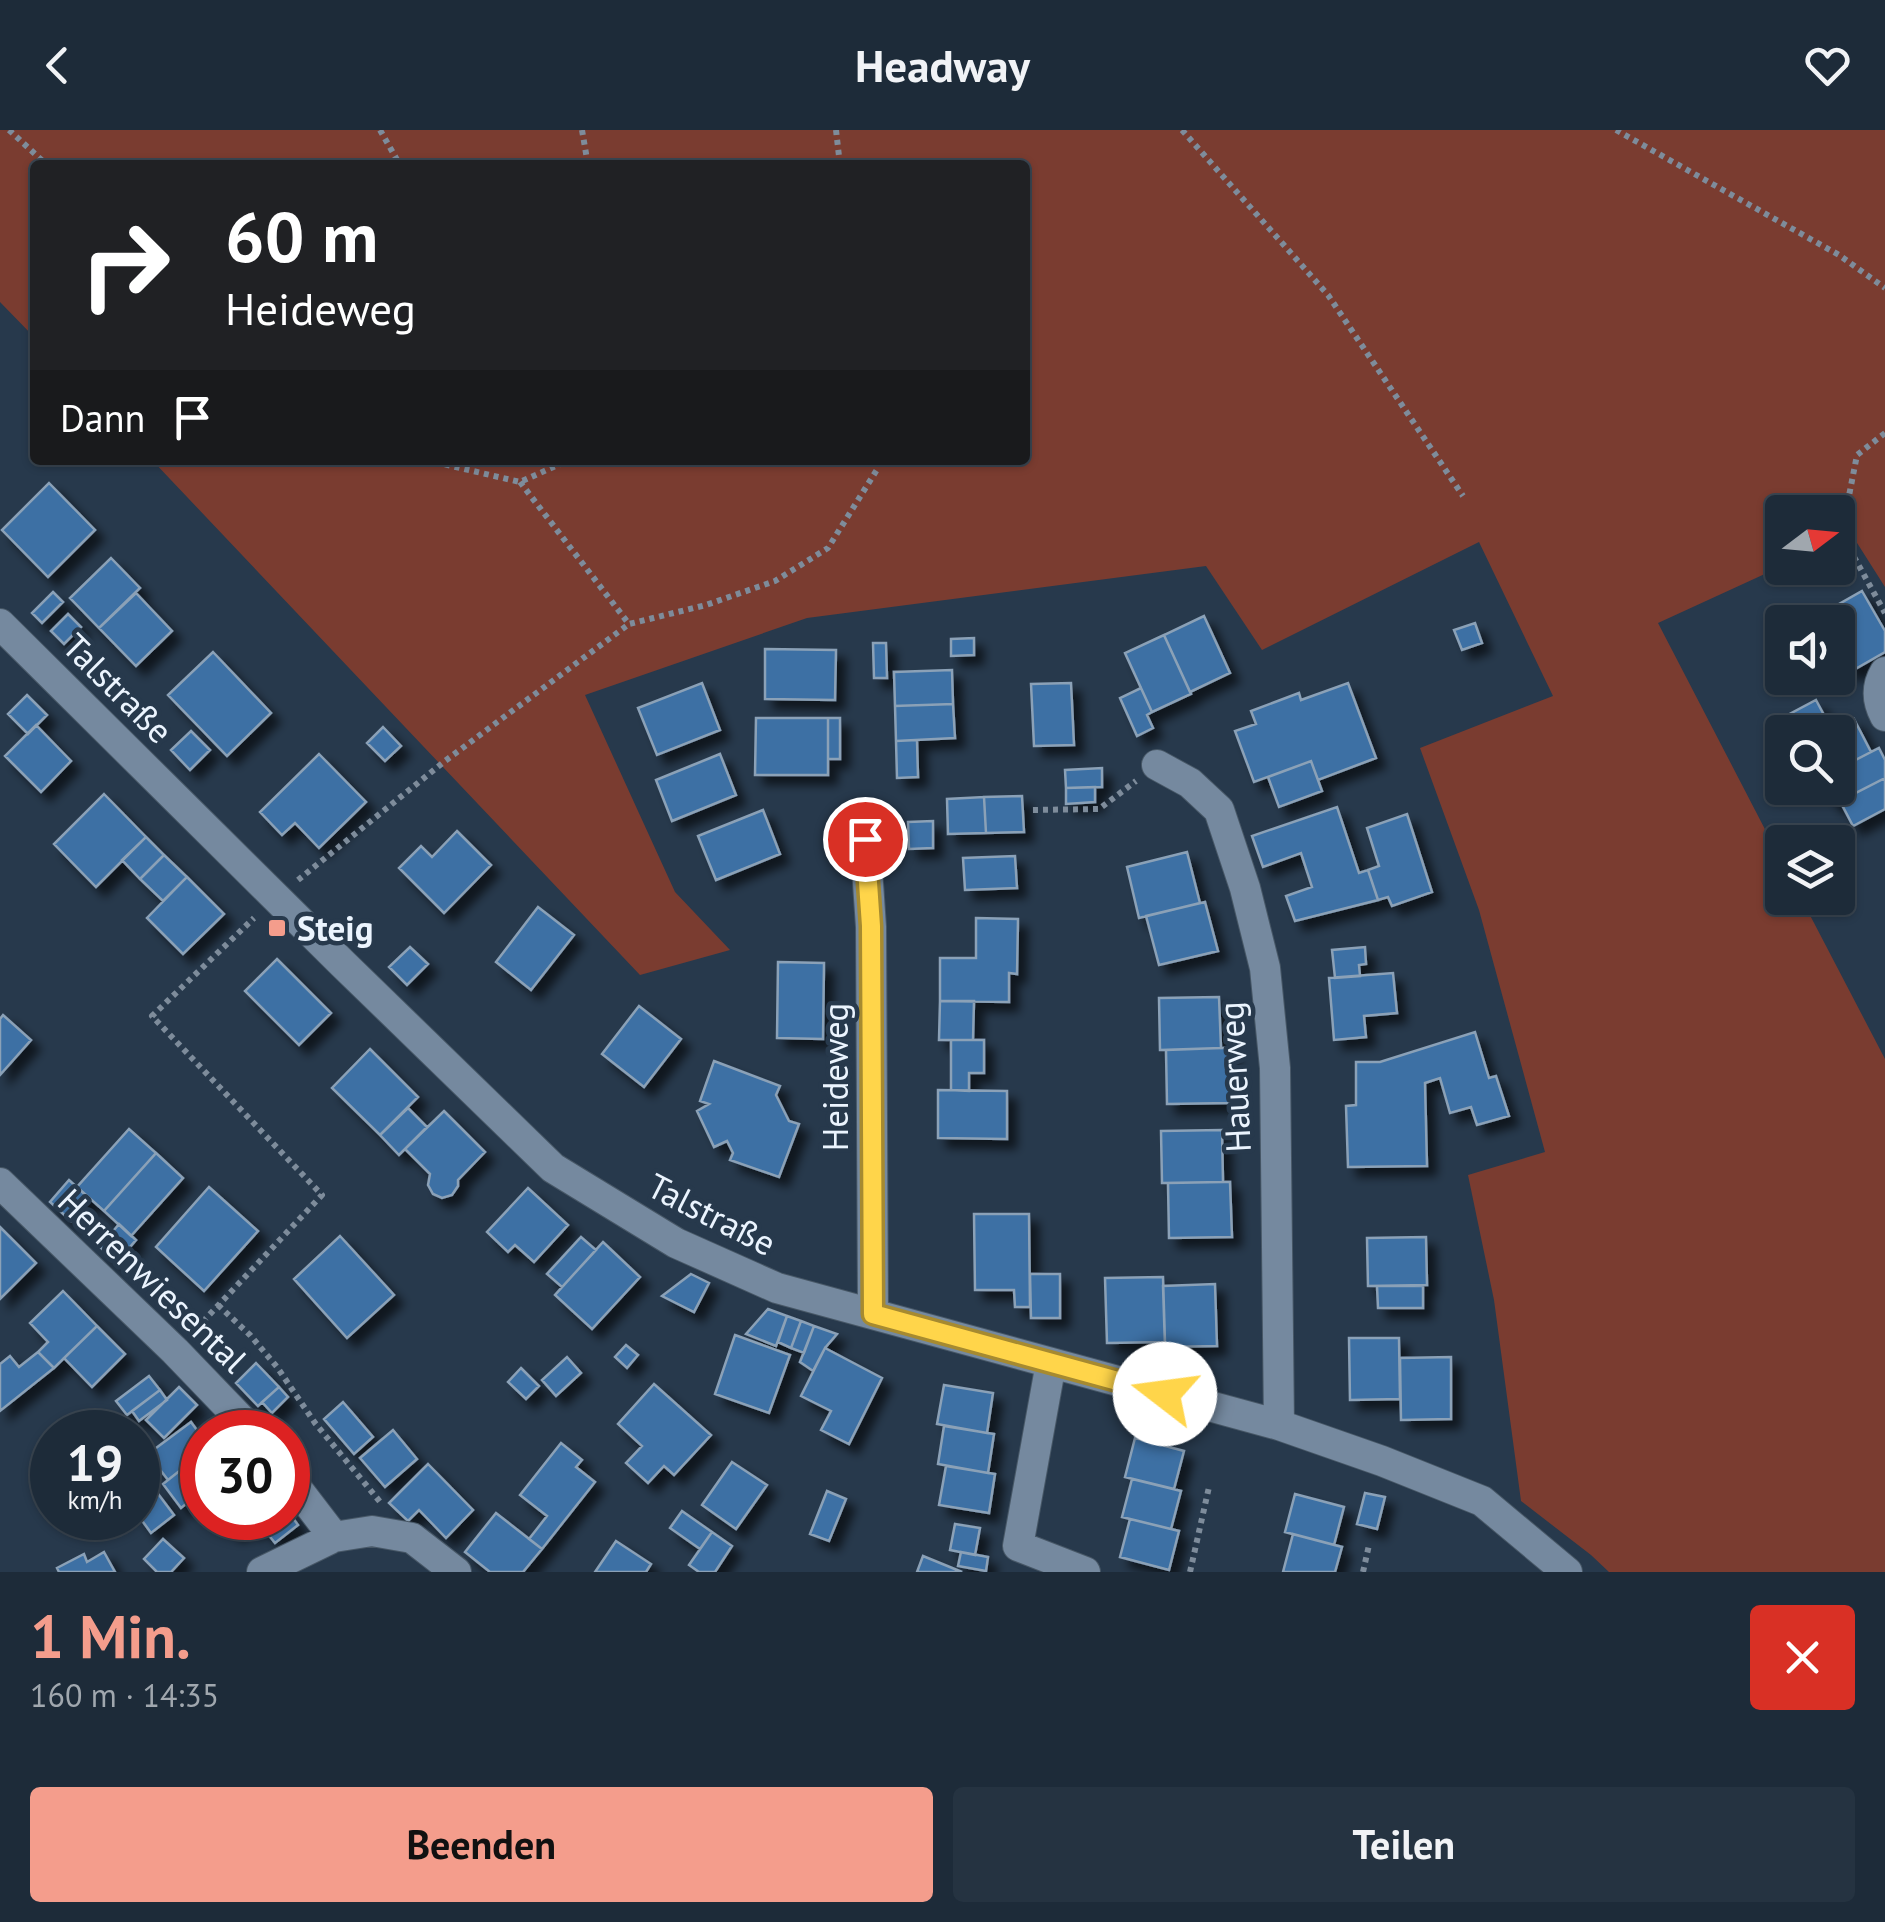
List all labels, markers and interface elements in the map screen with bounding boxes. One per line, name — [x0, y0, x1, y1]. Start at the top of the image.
text: Headway — [855, 36, 1030, 94]
icon: back — [30, 38, 85, 93]
icon: heart — [1800, 38, 1855, 93]
text: 60 m — [225, 191, 378, 281]
icon: right — [60, 200, 190, 330]
text: Heideweg — [225, 279, 416, 337]
icon: arrive — [165, 390, 220, 445]
text: Dann — [60, 393, 145, 442]
north arrow — [1765, 495, 1855, 585]
map controls — [1765, 495, 1855, 915]
button: sound — [1765, 605, 1855, 695]
street label: Talstraße — [53, 623, 183, 753]
button: search — [1765, 715, 1855, 805]
pin — [823, 797, 908, 882]
icon: arrive — [838, 812, 893, 867]
button: layers — [1765, 825, 1855, 915]
place label: Steig — [297, 905, 374, 951]
marker: Steig — [266, 917, 288, 939]
street label: Hauerweg — [1207, 1000, 1261, 1154]
street label: Heideweg — [812, 1003, 858, 1151]
street label: Talstraße — [640, 1162, 784, 1266]
street label: Herrenwiesental — [49, 1178, 257, 1382]
position arrow — [1113, 1342, 1217, 1446]
speed limit sign: 30 — [180, 1410, 310, 1540]
text: 19 — [67, 1430, 123, 1495]
text: km/h — [68, 1484, 122, 1516]
text: 1 Min. — [30, 1597, 191, 1675]
button: close — [1750, 1605, 1855, 1710]
text: 160 m · 14:35 — [30, 1674, 219, 1716]
button: Beenden — [30, 1787, 933, 1902]
button: Teilen — [953, 1787, 1855, 1902]

